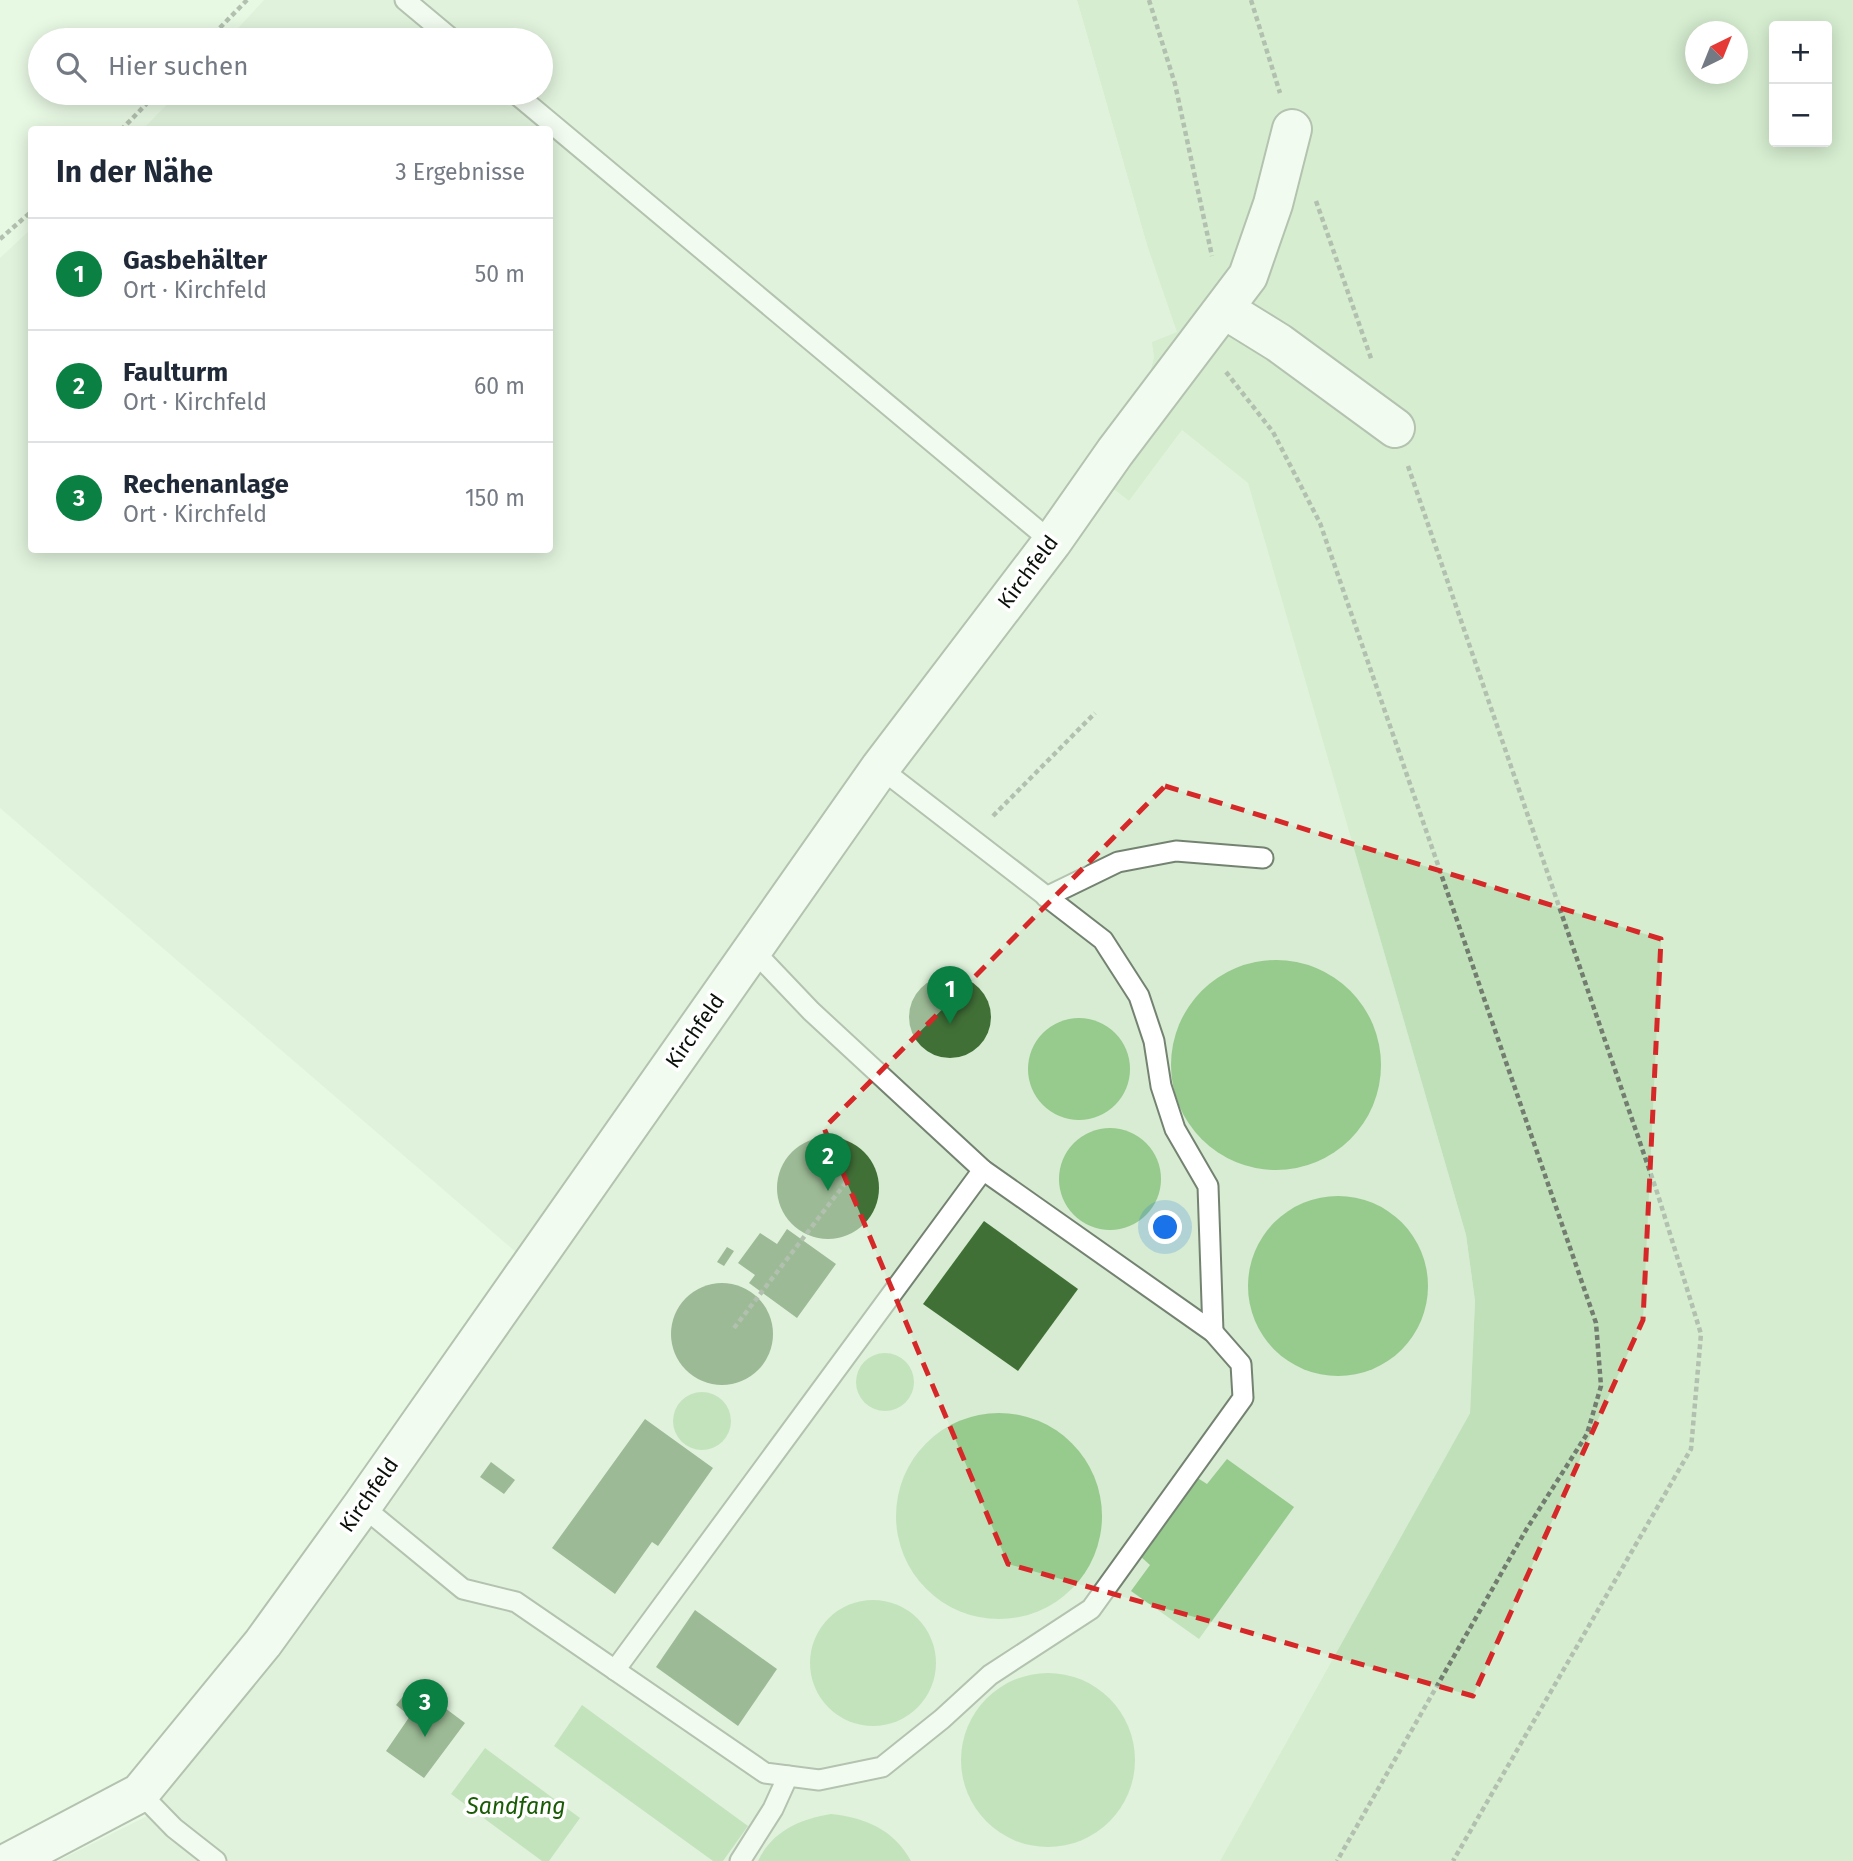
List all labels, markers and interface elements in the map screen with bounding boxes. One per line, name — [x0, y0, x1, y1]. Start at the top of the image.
north arrow — [1685, 21, 1748, 84]
map controls — [1769, 21, 1832, 147]
button: + — [1769, 21, 1832, 84]
search box — [28, 28, 553, 105]
icon: search — [52, 48, 90, 86]
text: Hier suchen — [108, 51, 248, 82]
button: − — [1769, 84, 1832, 147]
text: In der Nähe — [56, 154, 213, 190]
text: 3 Ergebnisse — [395, 158, 525, 186]
text: Gasbehälter — [123, 245, 267, 276]
text: 1 — [74, 260, 84, 288]
text: 50 m — [475, 260, 525, 288]
text: Ort · Kirchfeld — [123, 276, 267, 304]
text: Faulturm — [123, 357, 228, 388]
text: 2 — [73, 372, 85, 400]
text: 60 m — [474, 372, 525, 400]
text: Ort · Kirchfeld — [123, 388, 267, 416]
text: Rechenanlage — [123, 469, 289, 500]
text: 3 — [73, 484, 85, 512]
text: 150 m — [465, 484, 525, 512]
text: Ort · Kirchfeld — [123, 500, 267, 528]
street label: Kirchfeld — [992, 530, 1064, 614]
pin: 1 — [927, 966, 973, 1024]
street label: Kirchfeld — [660, 989, 730, 1073]
pin: 2 — [805, 1133, 851, 1191]
your location — [1148, 1210, 1182, 1244]
street label: Kirchfeld — [334, 1453, 404, 1537]
pin: 3 — [402, 1679, 448, 1737]
water label: Sandfang — [465, 1792, 566, 1820]

